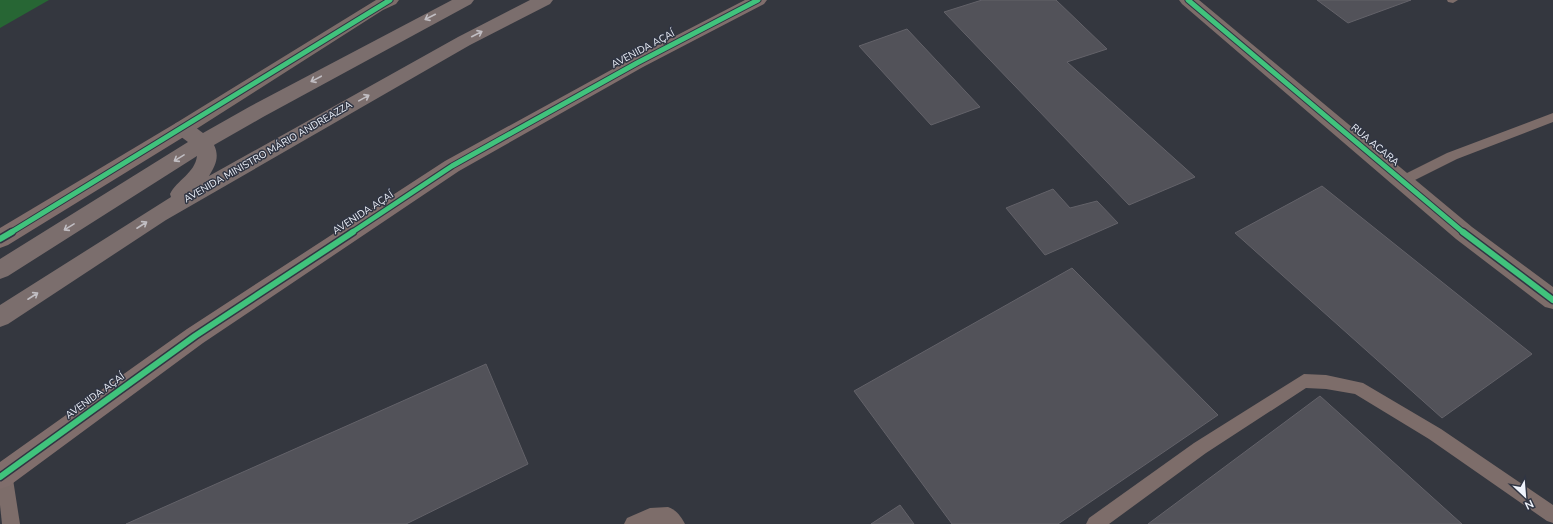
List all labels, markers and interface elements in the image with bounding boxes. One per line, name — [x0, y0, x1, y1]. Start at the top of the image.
one-way arrow — [425, 14, 437, 22]
street label: AVENIDA AÇAÍ — [609, 26, 679, 72]
one-way arrow — [471, 30, 483, 37]
one-way arrow — [310, 76, 322, 83]
one-way arrow — [358, 93, 370, 101]
street label: AVENIDA MINISTRO MÁRIO ANDREAZZA — [181, 97, 355, 206]
street label: RUA ACARA — [1348, 121, 1403, 170]
one-way arrow — [173, 154, 185, 162]
street label: AVENIDA AÇAÍ — [330, 187, 397, 238]
one-way arrow — [136, 221, 147, 229]
one-way arrow — [64, 223, 75, 231]
one-way arrow — [27, 292, 38, 300]
street label: AVENIDA AÇAÍ — [63, 369, 129, 422]
north arrow — [1505, 476, 1545, 516]
text: N — [1522, 496, 1536, 513]

